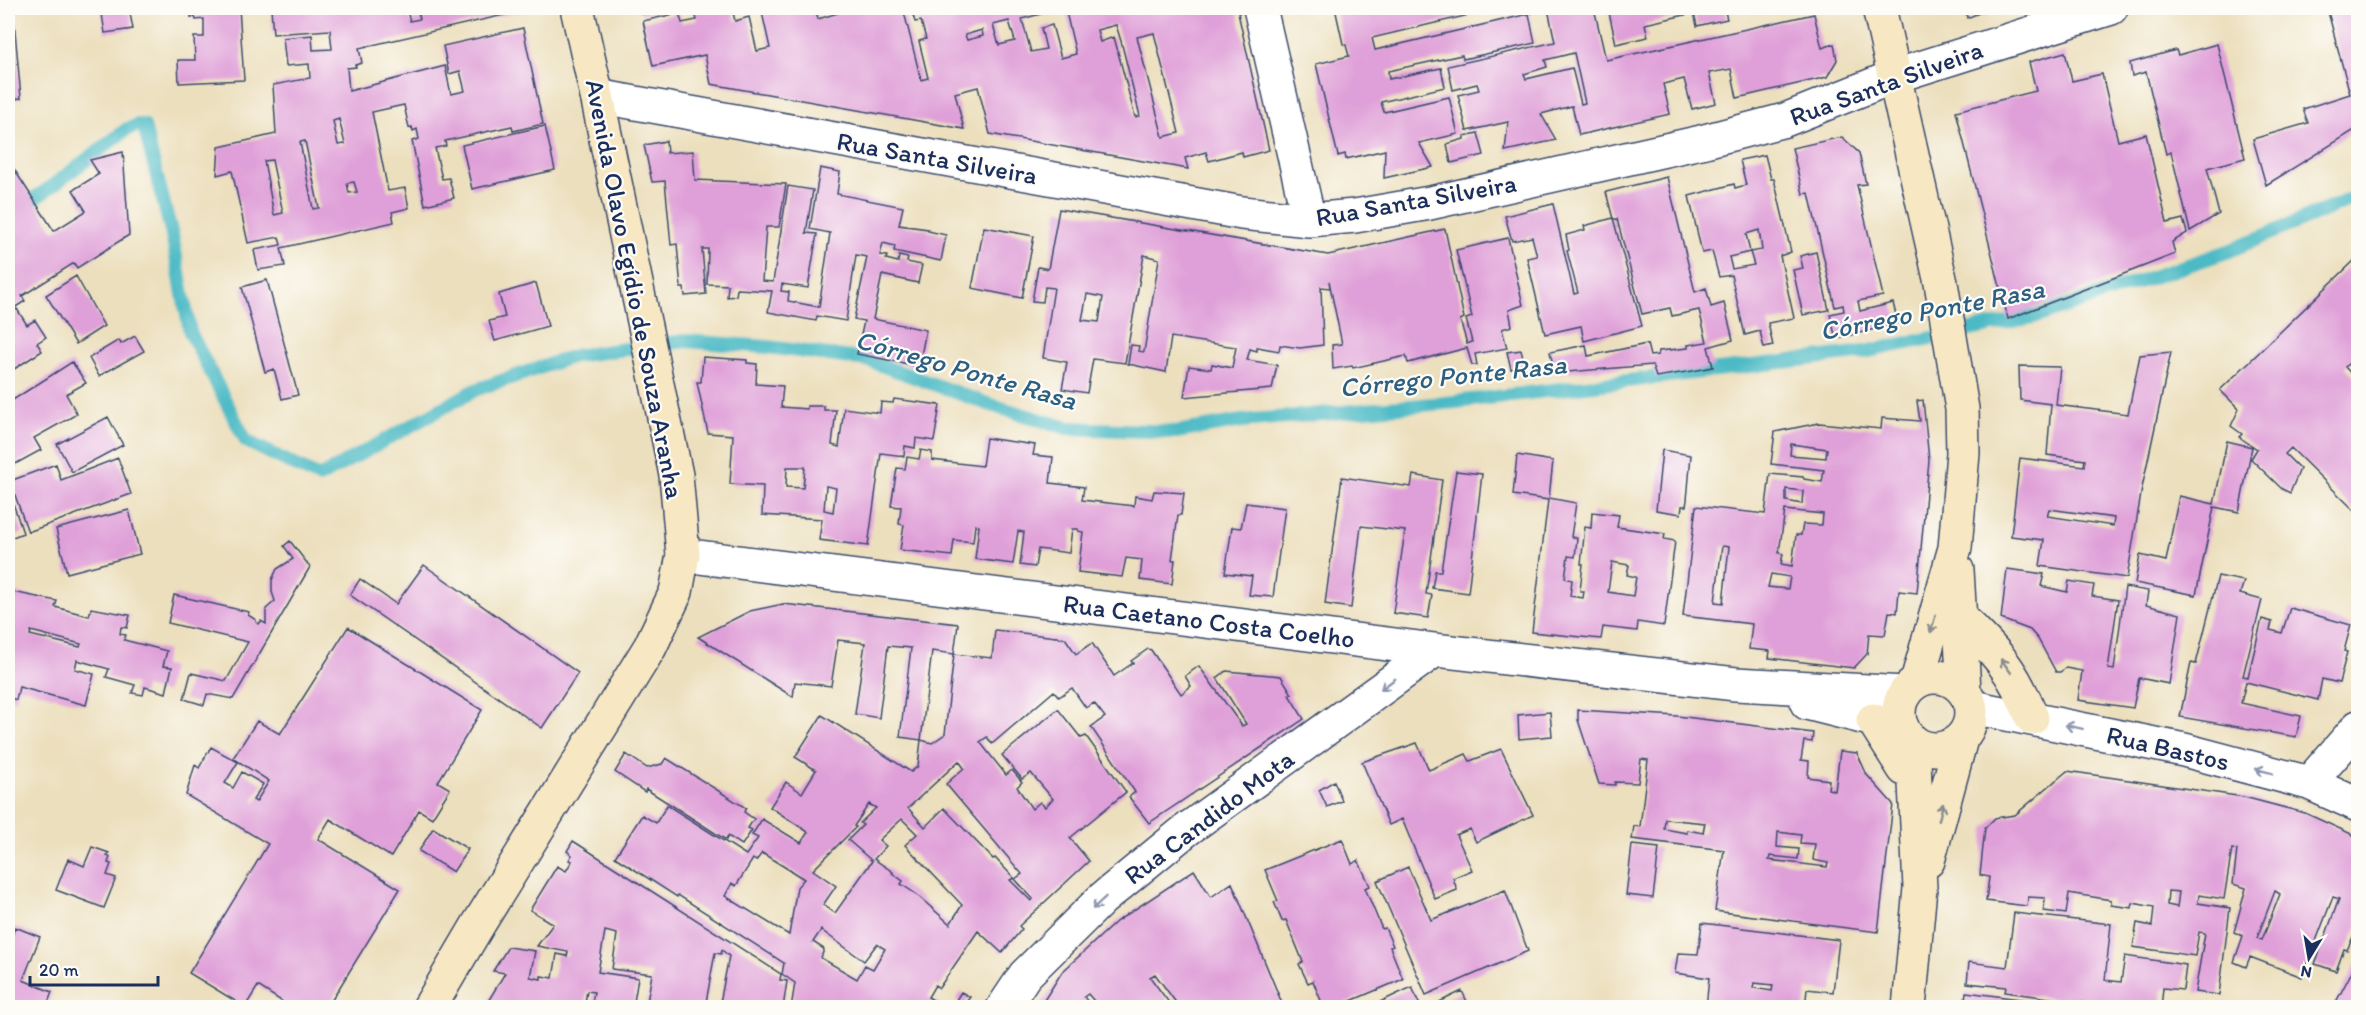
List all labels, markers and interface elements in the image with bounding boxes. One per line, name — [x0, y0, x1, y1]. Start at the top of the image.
street label: Rua Santa Silveira — [1785, 33, 1987, 133]
street label: Avenida Olavo Egídio de Souza Aranha — [579, 76, 692, 502]
street label: Rua Santa Silveira — [834, 125, 1040, 191]
street label: Rua Santa Silveira — [1313, 167, 1519, 233]
water label: Córrego Ponte Rasa — [1817, 271, 2048, 347]
water label: Córrego Ponte Rasa — [852, 322, 1081, 417]
water label: Córrego Ponte Rasa — [1338, 347, 1569, 404]
street label: Rua Caetano Costa Coelho — [1061, 587, 1357, 655]
one-way arrow — [1927, 614, 1938, 633]
one-way arrow — [2000, 658, 2013, 674]
one-way arrow — [1381, 678, 1397, 690]
street label: Rua Bastos — [2104, 718, 2232, 778]
one-way arrow — [2065, 721, 2085, 732]
street label: Rua Candido Mota — [1118, 742, 1301, 891]
one-way arrow — [2255, 765, 2274, 777]
one-way arrow — [1936, 803, 1947, 822]
one-way arrow — [1091, 895, 1106, 910]
north arrow — [2279, 928, 2339, 988]
scale bar — [30, 949, 158, 987]
text: 20 m — [39, 959, 79, 981]
text: N — [2299, 962, 2313, 983]

